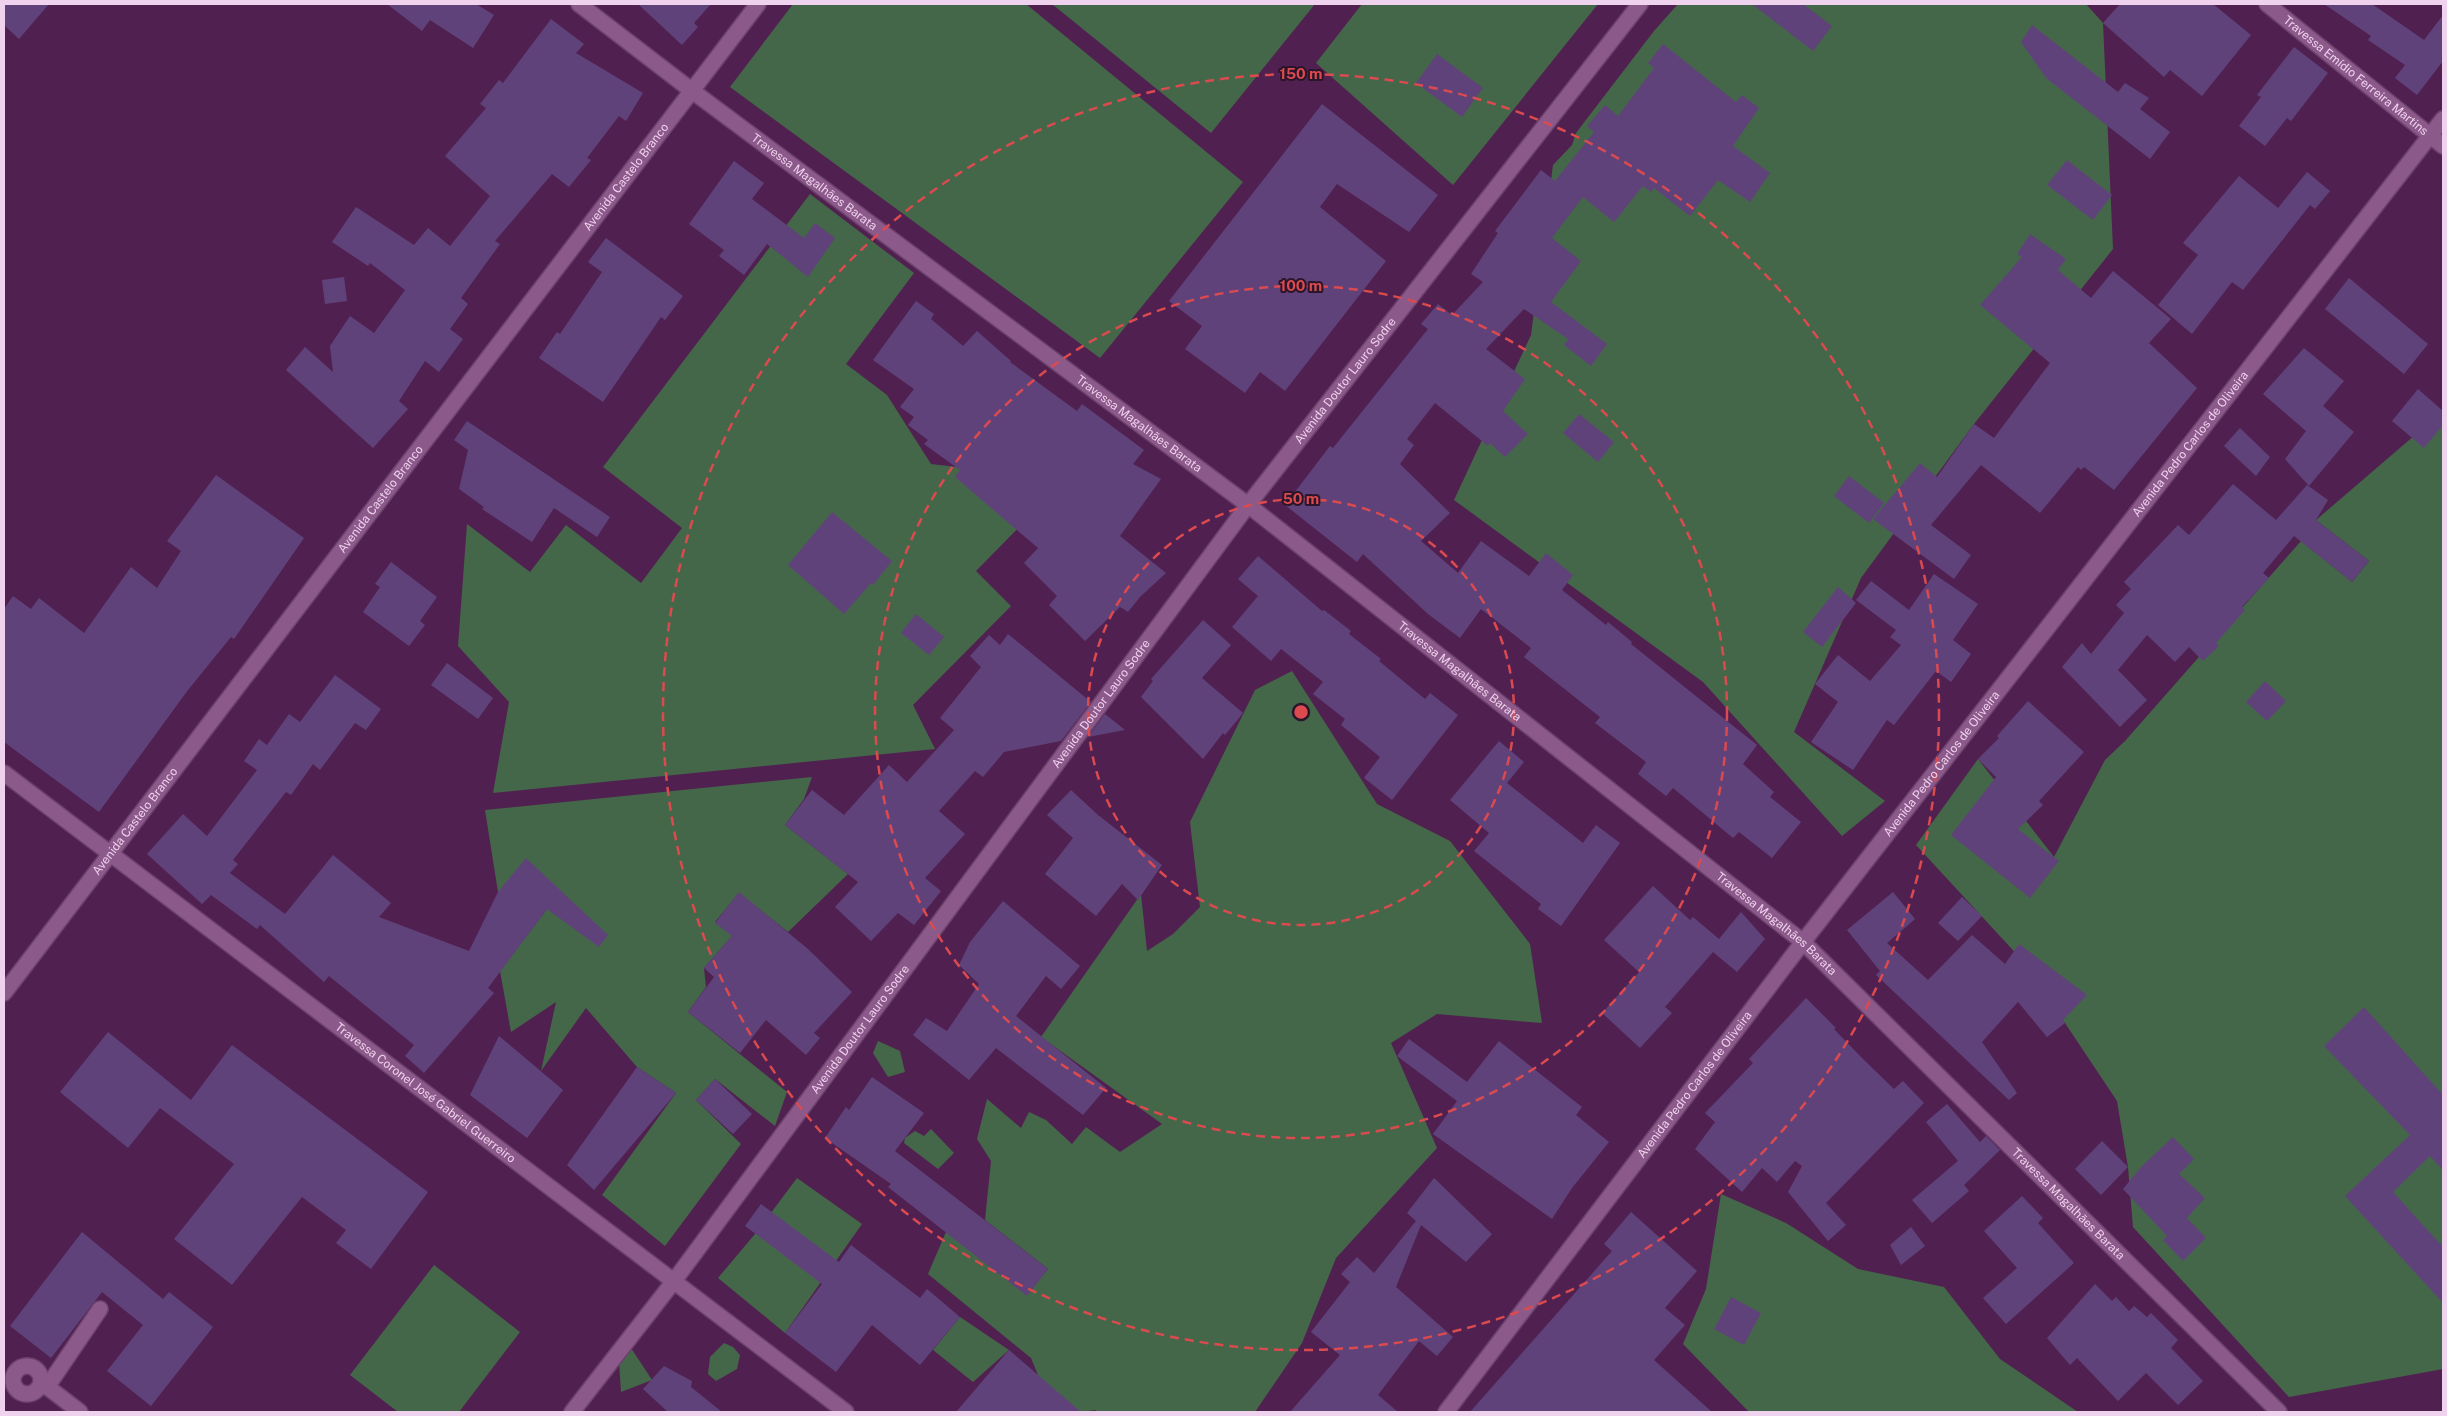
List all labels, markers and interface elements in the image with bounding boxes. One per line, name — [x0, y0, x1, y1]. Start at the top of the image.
street label: Travessa Emídio Ferreira Martins — [2281, 13, 2431, 138]
text: 150 m — [1279, 65, 1323, 82]
street label: Avenida Castelo Branco — [581, 120, 672, 234]
street label: Travessa Magalhães Barata — [749, 131, 880, 233]
text: 100 m — [1280, 277, 1322, 294]
street label: Avenida Doutor Lauro Sodre — [1292, 315, 1399, 447]
street label: Avenida Pedro Carlos de Oliveira — [2129, 368, 2251, 520]
street label: Travessa Magalhães Barata — [1074, 373, 1205, 475]
street label: Avenida Castelo Branco — [335, 442, 426, 556]
text: 50 m — [1283, 490, 1319, 507]
street label: Travessa Magalhães Barata — [1395, 619, 1524, 724]
street label: Avenida Doutor Lauro Sodre — [1049, 637, 1153, 771]
street label: Avenida Pedro Carlos de Oliveira — [1881, 688, 2003, 839]
centre of rings — [1292, 703, 1310, 721]
street label: Avenida Castelo Branco — [89, 764, 181, 878]
street label: Travessa Magalhães Barata — [1713, 869, 1839, 978]
street label: Avenida Doutor Lauro Sodre — [808, 962, 912, 1096]
street label: Avenida Pedro Carlos de Oliveira — [1634, 1009, 1755, 1161]
street label: Travessa Coronel José Gabriel Guerreiro — [332, 1020, 519, 1166]
street label: Travessa Magalhães Barata — [2009, 1145, 2128, 1263]

